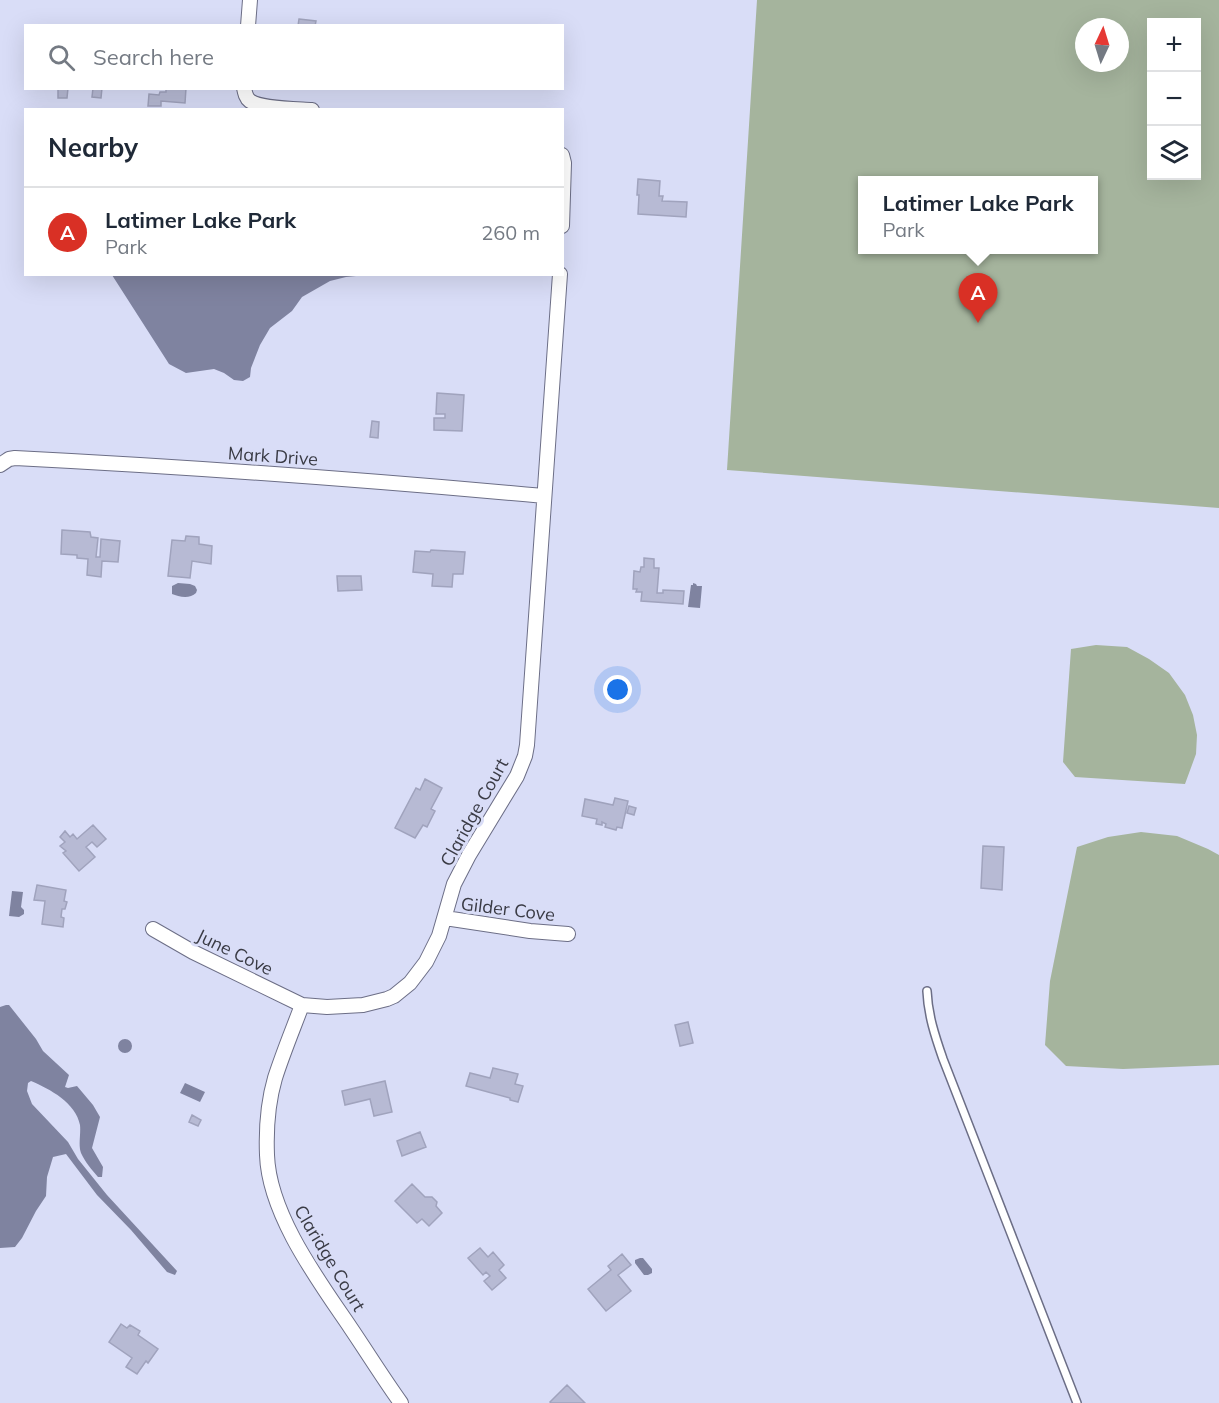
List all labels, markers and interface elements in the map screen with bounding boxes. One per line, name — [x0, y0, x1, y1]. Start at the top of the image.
north arrow — [1075, 18, 1129, 72]
map controls — [1147, 18, 1201, 180]
button: + — [1147, 18, 1201, 72]
search box — [24, 24, 564, 90]
icon: search — [45, 41, 78, 74]
text: Search here — [93, 43, 214, 71]
button: − — [1147, 72, 1201, 126]
button: layers — [1147, 126, 1201, 180]
text: Nearby — [48, 131, 138, 164]
popup — [858, 176, 1098, 254]
text: Latimer Lake Park — [882, 189, 1074, 217]
text: Latimer Lake Park — [105, 206, 296, 234]
text: Park — [882, 217, 925, 242]
text: A — [60, 220, 75, 245]
text: 260 m — [481, 220, 540, 245]
text: Park — [105, 234, 147, 259]
pin: A — [958, 274, 998, 323]
street label: Mark Drive — [227, 441, 319, 471]
your location — [603, 675, 632, 704]
street label: Claridge Court — [435, 754, 513, 870]
street label: Gilder Cove — [460, 892, 556, 926]
street label: June Cove — [193, 924, 277, 980]
street label: Claridge Court — [289, 1201, 371, 1315]

